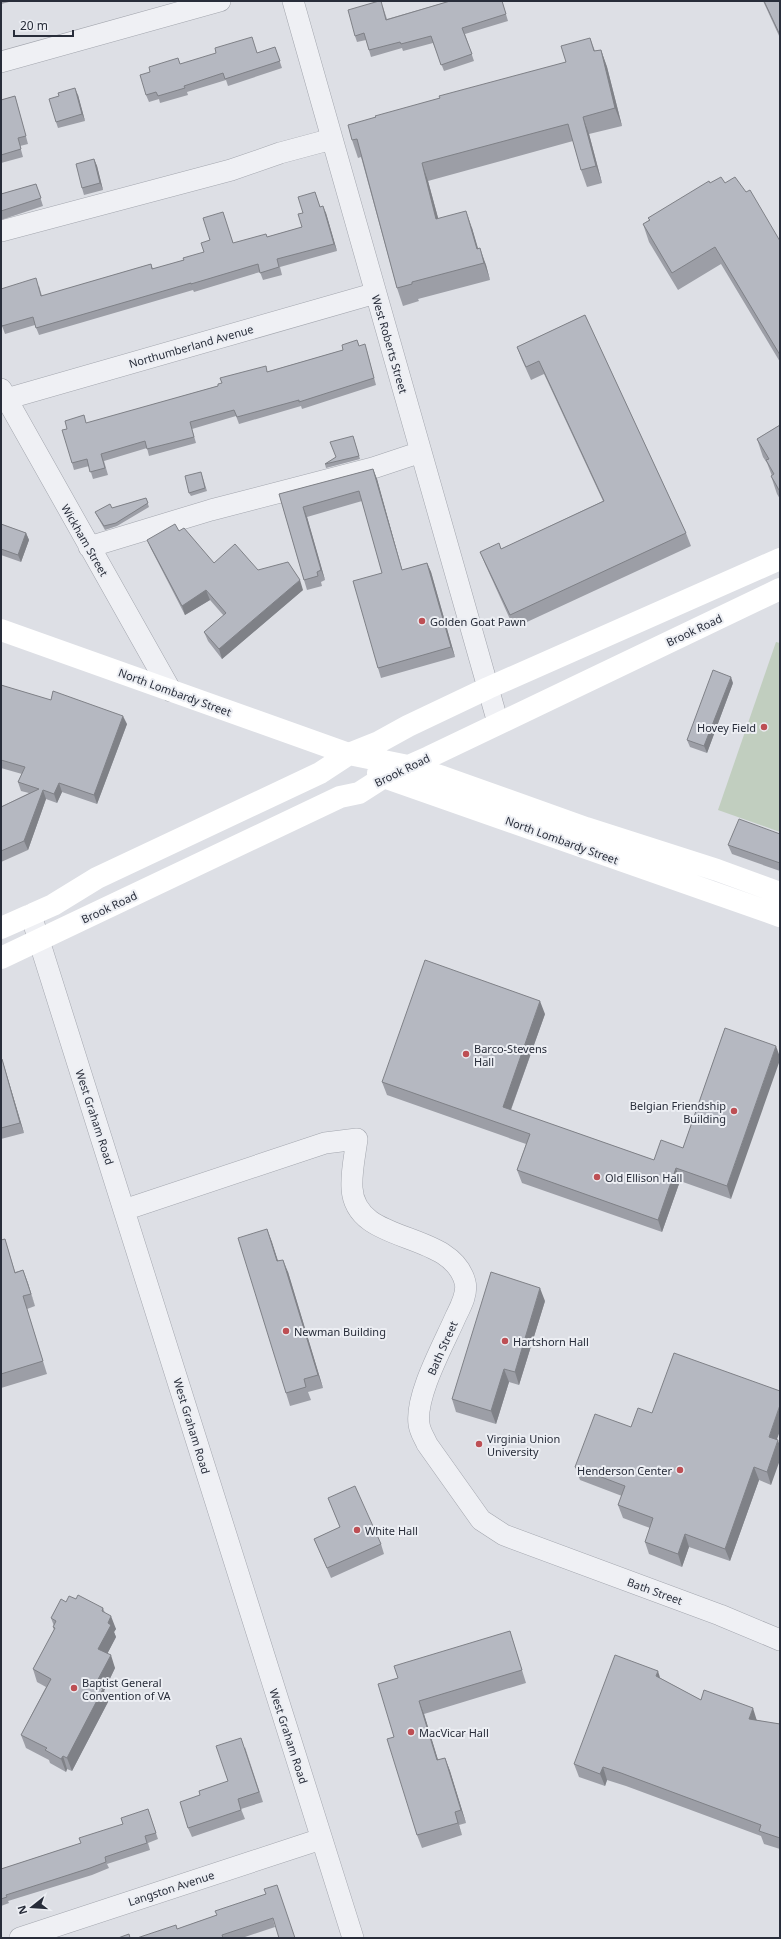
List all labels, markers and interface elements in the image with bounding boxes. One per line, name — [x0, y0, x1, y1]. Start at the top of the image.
scale bar — [14, 12, 73, 38]
text: 20 m — [20, 17, 48, 34]
street label: West Roberts Street — [369, 293, 411, 395]
street label: Northumberland Avenue — [127, 321, 255, 371]
street label: Wickham Street — [58, 501, 112, 579]
street label: Brook Road — [664, 611, 724, 649]
place label: Golden Goat Pawn — [430, 614, 526, 629]
marker: Golden Goat Pawn — [417, 616, 427, 626]
street label: North Lombardy Street — [116, 665, 234, 719]
place label: Hovey Field — [697, 720, 756, 735]
marker: Hovey Field — [759, 722, 769, 732]
street label: Brook Road — [372, 750, 432, 790]
street label: North Lombardy Street — [503, 813, 621, 867]
street label: Brook Road — [79, 888, 139, 926]
place label: Barco-Stevens Hall — [474, 1041, 547, 1069]
marker: Barco-Stevens Hall — [461, 1049, 471, 1059]
street label: West Graham Road — [73, 1067, 117, 1167]
place label: Belgian Friendship Building — [630, 1098, 726, 1126]
marker: Belgian Friendship Building — [729, 1106, 739, 1116]
place label: Old Ellison Hall — [605, 1170, 682, 1185]
marker: Old Ellison Hall — [592, 1172, 602, 1182]
street label: Bath Street — [423, 1319, 461, 1377]
place label: Newman Building — [294, 1324, 386, 1339]
marker: Newman Building — [281, 1326, 291, 1336]
place label: Hartshorn Hall — [513, 1334, 589, 1349]
marker: Hartshorn Hall — [500, 1336, 510, 1346]
street label: West Graham Road — [170, 1376, 214, 1476]
place label: Virginia Union University — [487, 1431, 560, 1459]
marker: Virginia Union University — [474, 1439, 484, 1449]
place label: Henderson Center — [577, 1463, 672, 1478]
marker: Henderson Center — [675, 1465, 685, 1475]
place label: White Hall — [365, 1523, 418, 1538]
marker: White Hall — [352, 1525, 362, 1535]
street label: Bath Street — [625, 1574, 685, 1608]
place label: Baptist General Convention of VA — [82, 1675, 172, 1703]
marker: Baptist General Convention of VA — [69, 1683, 79, 1693]
street label: West Graham Road — [267, 1686, 311, 1786]
place label: MacVicar Hall — [419, 1725, 489, 1740]
marker: MacVicar Hall — [406, 1727, 416, 1737]
street label: Langston Avenue — [126, 1867, 216, 1909]
north arrow — [12, 1887, 52, 1927]
text: N — [13, 1904, 30, 1917]

